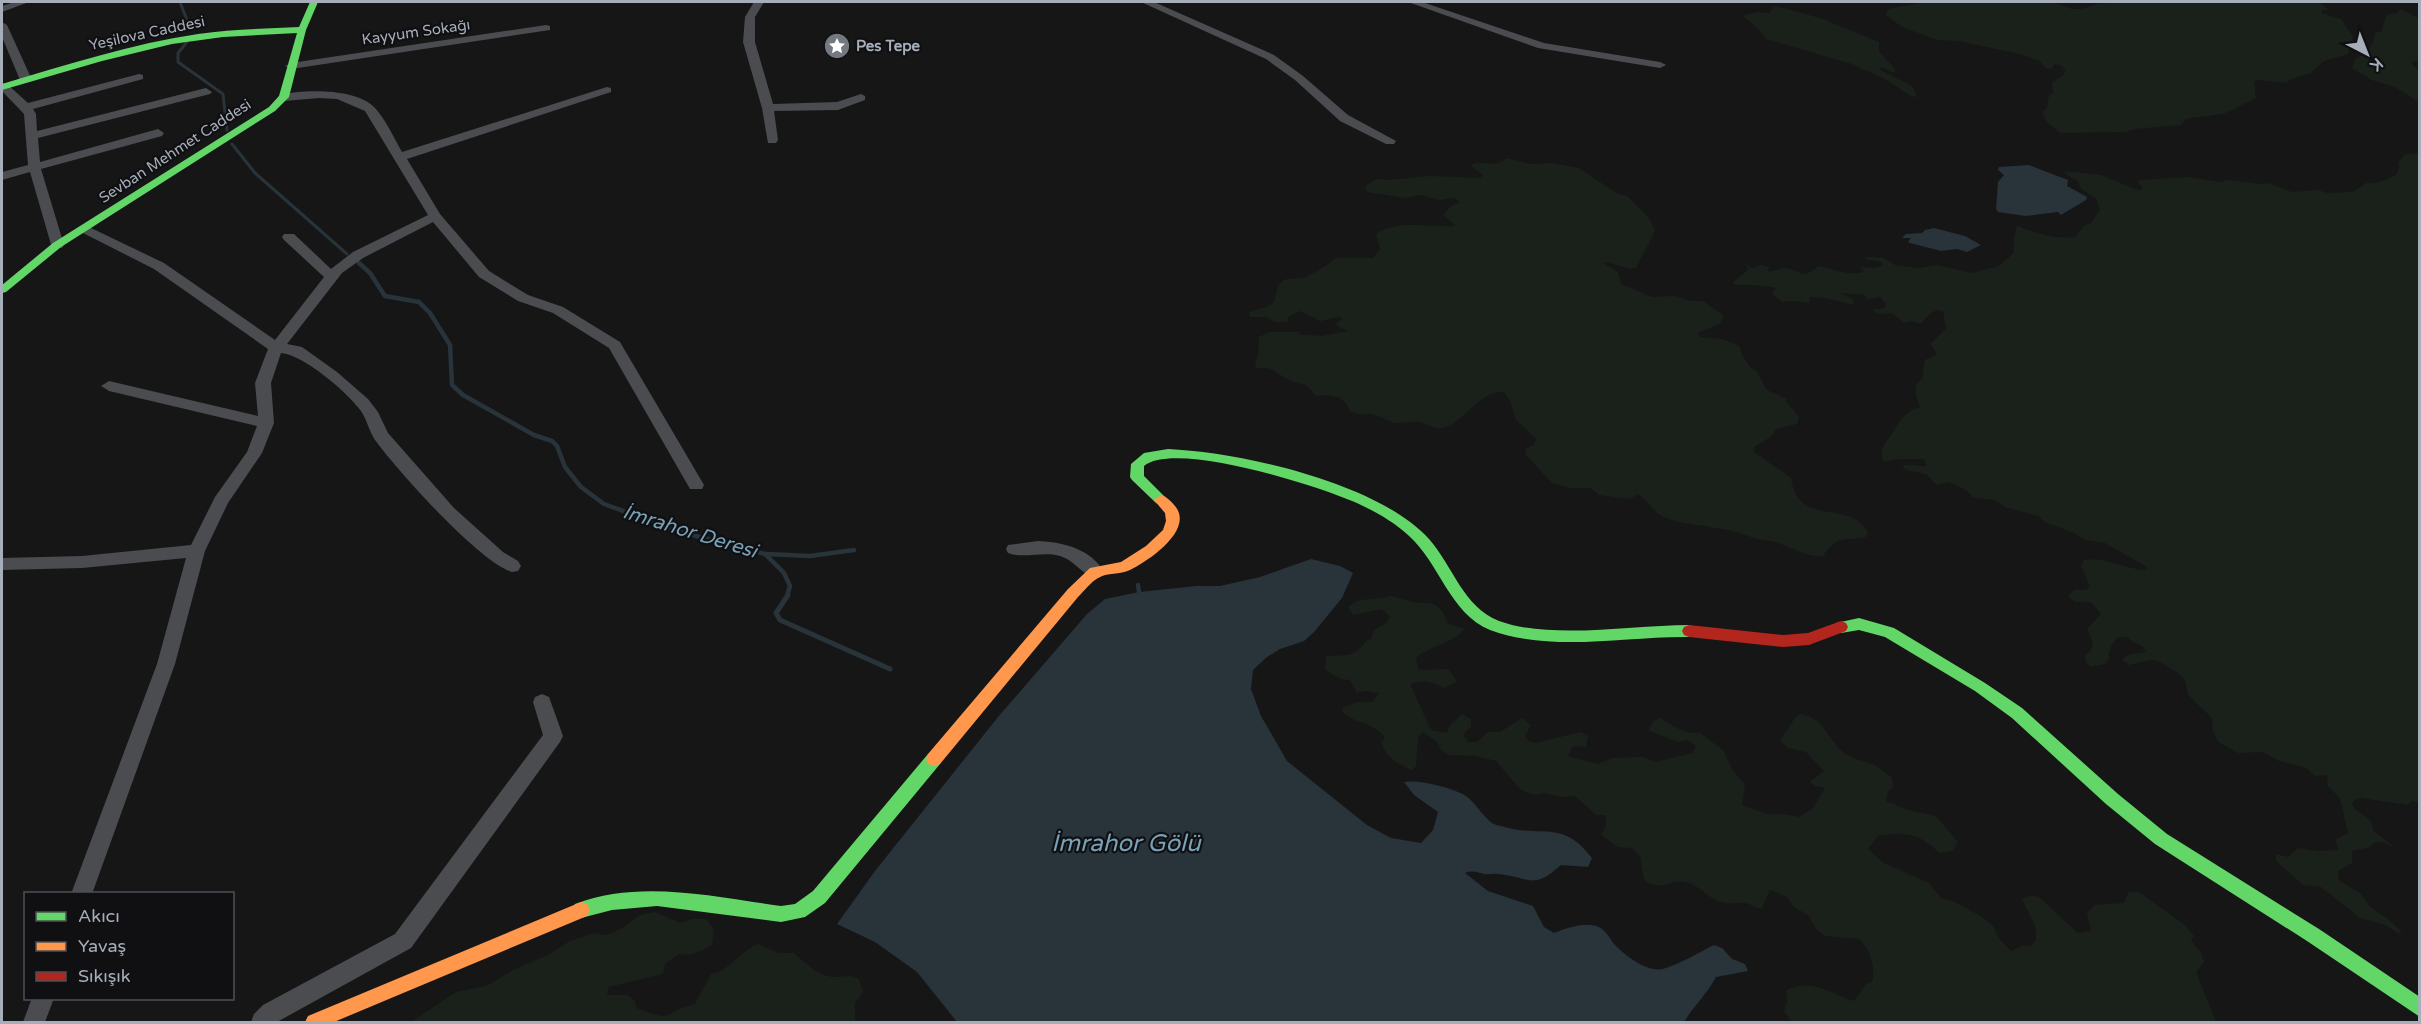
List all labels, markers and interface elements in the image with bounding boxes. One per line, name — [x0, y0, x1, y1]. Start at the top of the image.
street label: Yeşilova Caddesi — [87, 12, 207, 54]
street label: Kayyum Sokağı — [361, 15, 471, 49]
north arrow — [2337, 24, 2397, 84]
place icon: Pes Tepe — [822, 31, 852, 61]
place label: Pes Tepe — [856, 37, 921, 56]
text: K — [2365, 53, 2387, 76]
street label: Sevban Mehmet Caddesi — [96, 95, 254, 207]
water label: İmrahor Deresi — [620, 500, 763, 565]
water label: İmrahor Gölü — [1051, 829, 1202, 858]
legend — [24, 892, 234, 1000]
text: Akıcı — [78, 905, 120, 927]
text: Yavaş — [78, 935, 126, 957]
text: Sıkışık — [78, 965, 131, 987]

